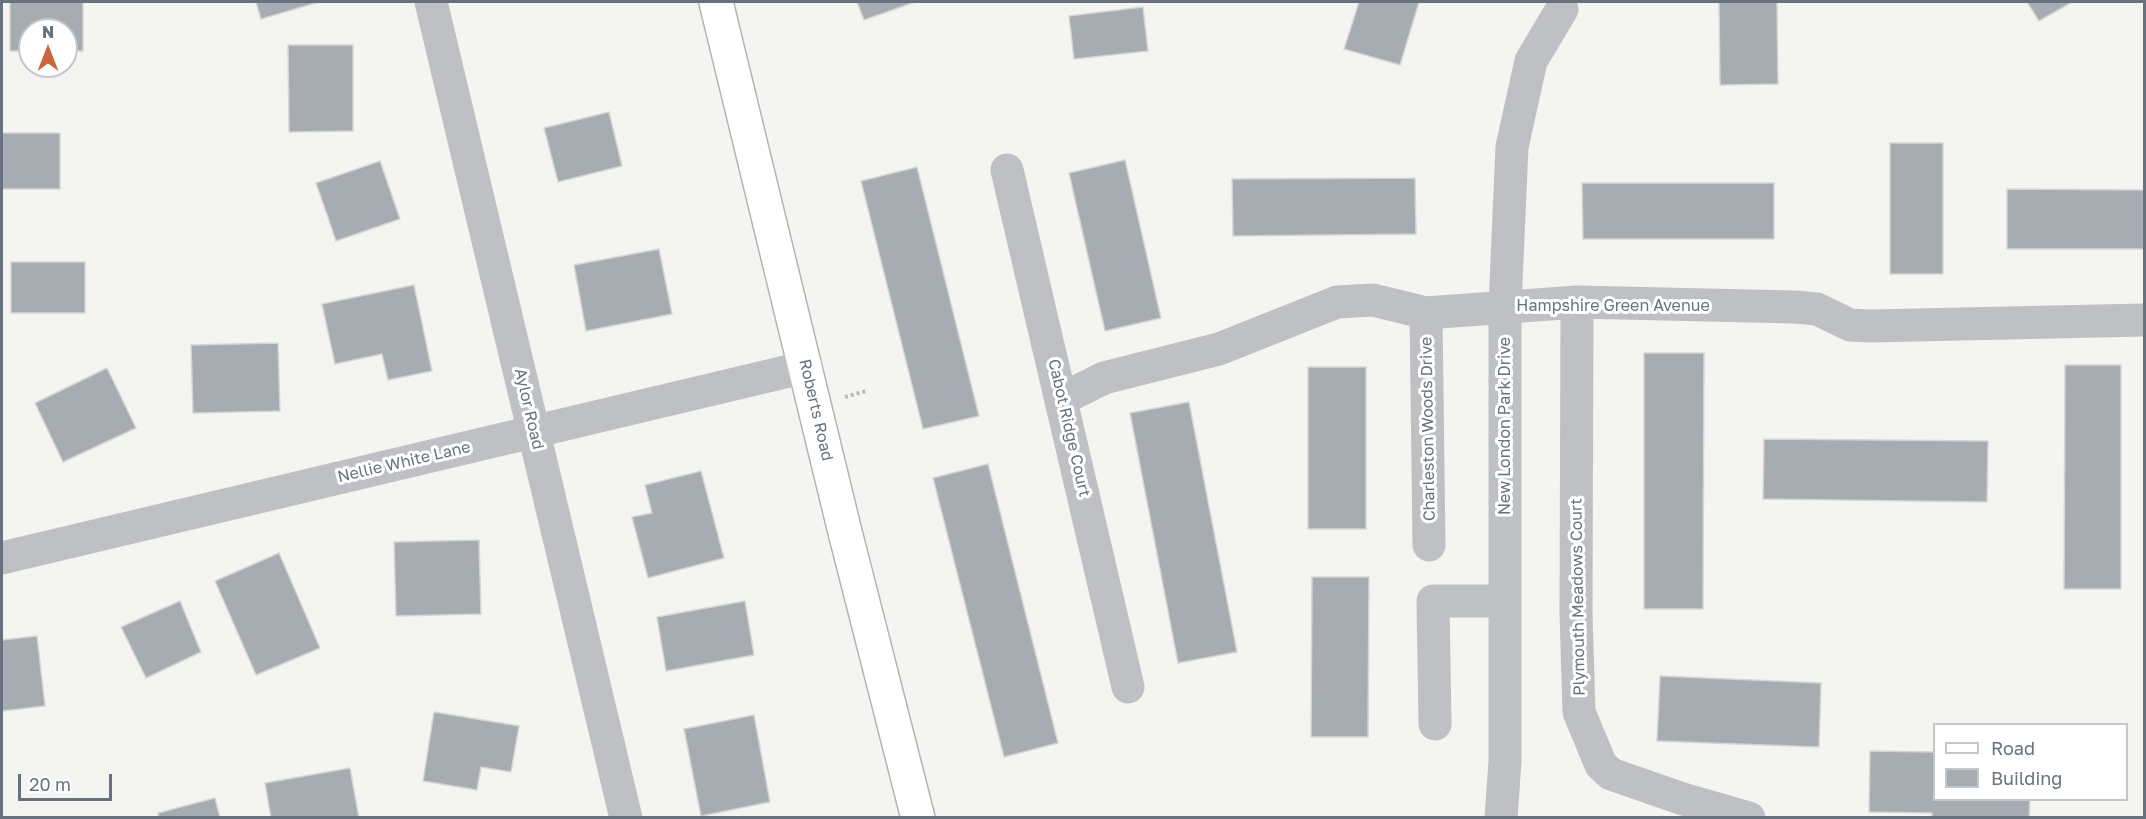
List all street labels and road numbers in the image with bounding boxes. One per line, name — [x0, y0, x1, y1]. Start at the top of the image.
street label: Hampshire Green Avenue — [1516, 296, 1710, 316]
street label: Charleston Woods Drive — [1417, 337, 1439, 521]
street label: New London Park Drive — [1495, 337, 1515, 515]
street label: Roberts Road — [795, 357, 837, 463]
street label: Cabot Ridge Court — [1044, 357, 1094, 499]
street label: Aylor Road — [510, 367, 548, 451]
street label: Nellie White Lane — [336, 437, 472, 487]
street label: Plymouth Meadows Court — [1567, 498, 1589, 696]

